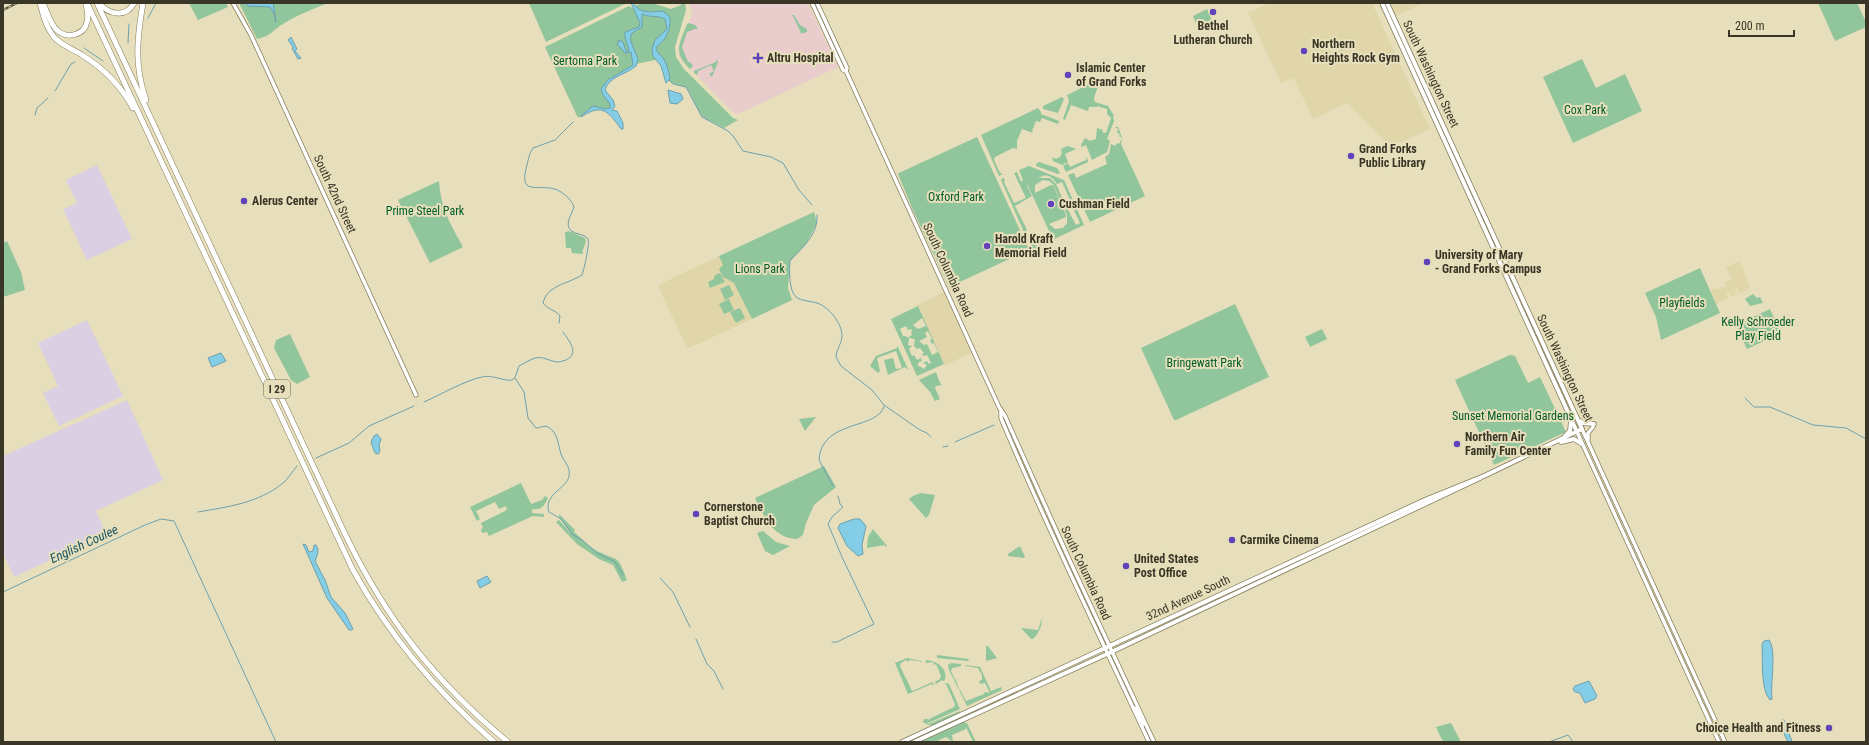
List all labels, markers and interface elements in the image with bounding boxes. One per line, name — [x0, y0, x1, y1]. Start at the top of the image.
marker: Bethel Lutheran Church — [1208, 7, 1218, 17]
scale bar — [1729, 12, 1794, 38]
street label: South Washington Street — [1400, 18, 1462, 130]
place label: Bethel Lutheran Church — [1174, 19, 1253, 47]
text: 200 m — [1735, 19, 1765, 33]
place label: Northern Heights Rock Gym — [1312, 37, 1400, 65]
marker: Northern Heights Rock Gym — [1299, 46, 1309, 56]
place label: Altru Hospital — [767, 51, 834, 65]
marker: Altru Hospital — [752, 52, 764, 64]
park label: Sertoma Park — [553, 54, 618, 68]
place label: Islamic Center of Grand Forks — [1076, 61, 1147, 89]
marker: Islamic Center of Grand Forks — [1063, 70, 1073, 80]
park label: Cox Park — [1564, 103, 1607, 117]
place label: Grand Forks Public Library — [1359, 142, 1426, 170]
marker: Grand Forks Public Library — [1346, 151, 1356, 161]
street label: South 42nd Street — [311, 153, 359, 236]
park label: Oxford Park — [928, 190, 985, 204]
place label: Alerus Center — [252, 194, 318, 208]
marker: Alerus Center — [239, 196, 249, 206]
place label: Cushman Field — [1059, 197, 1130, 211]
marker: Cushman Field — [1046, 199, 1056, 209]
park label: Prime Steel Park — [386, 204, 465, 218]
street label: South Columbia Road — [920, 221, 976, 319]
place label: Harold Kraft Memorial Field — [995, 232, 1067, 260]
marker: Harold Kraft Memorial Field — [982, 241, 992, 251]
place label: University of Mary - Grand Forks Campus — [1435, 248, 1542, 276]
marker: University of Mary - Grand Forks Campus — [1422, 257, 1432, 267]
park label: Lions Park — [735, 262, 786, 276]
park label: Playfields — [1659, 296, 1705, 310]
street label: South Washington Street — [1534, 312, 1596, 424]
park label: Kelly Schroeder Play Field — [1721, 315, 1795, 343]
park label: Bringewatt Park — [1166, 356, 1242, 370]
road number: I 29 — [264, 380, 290, 398]
park label: Sunset Memorial Gardens — [1452, 409, 1574, 423]
place label: Northern Air Family Fun Center — [1465, 430, 1551, 458]
marker: Northern Air Family Fun Center — [1452, 439, 1462, 449]
place label: Cornerstone Baptist Church — [704, 500, 775, 528]
marker: Cornerstone Baptist Church — [691, 509, 701, 519]
water label: English Coulee — [48, 522, 121, 566]
street label: South Columbia Road — [1058, 524, 1114, 622]
place label: Carmike Cinema — [1240, 533, 1319, 547]
marker: Carmike Cinema — [1227, 535, 1237, 545]
place label: United States Post Office — [1134, 552, 1199, 580]
marker: United States Post Office — [1121, 561, 1131, 571]
street label: 32nd Avenue South — [1144, 572, 1232, 624]
place label: Choice Health and Fitness — [1696, 721, 1822, 735]
marker: Choice Health and Fitness — [1824, 723, 1834, 733]

